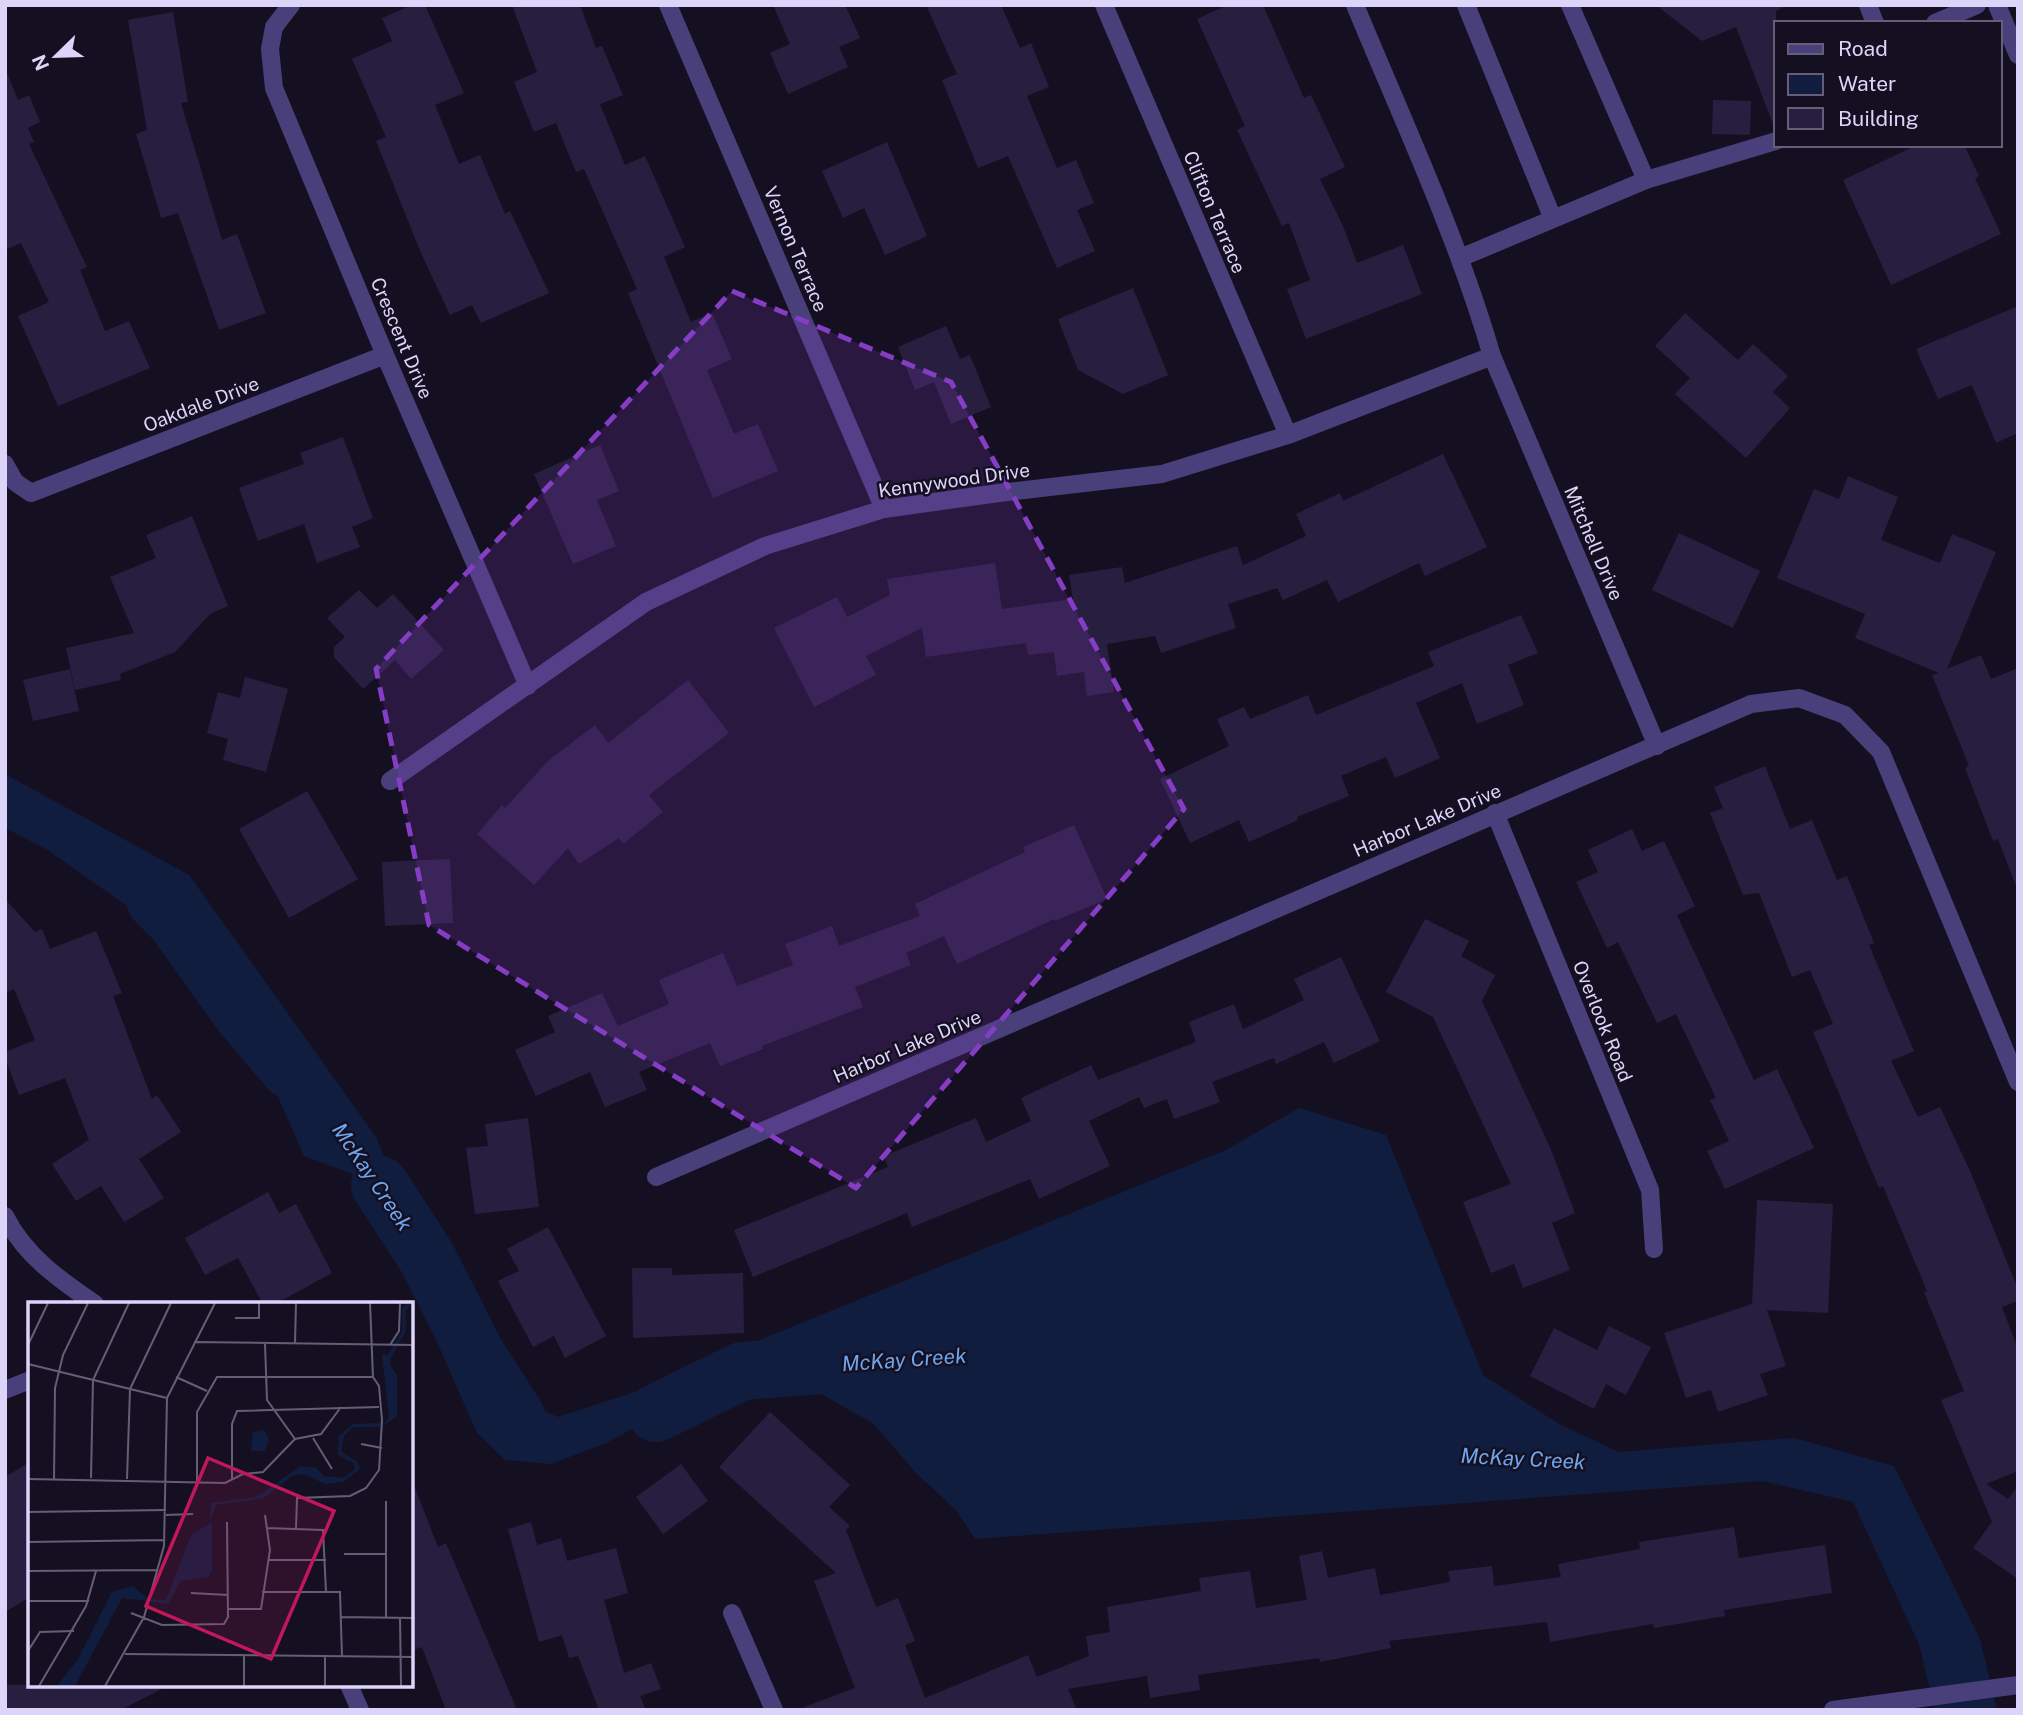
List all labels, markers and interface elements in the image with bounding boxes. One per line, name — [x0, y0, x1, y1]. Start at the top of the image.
north arrow — [21, 21, 91, 91]
legend — [1774, 21, 2002, 147]
text: Road — [1838, 36, 1888, 61]
text: N — [27, 52, 53, 74]
text: Water — [1838, 71, 1896, 96]
text: Building — [1838, 106, 1919, 131]
street label: Clifton Terrace — [1179, 148, 1251, 276]
street label: Vernon Terrace — [760, 183, 832, 315]
street label: Crescent Drive — [367, 274, 437, 402]
street label: Oakdale Drive — [140, 372, 262, 436]
street label: Kennywood Drive — [877, 458, 1031, 502]
street label: Mitchell Drive — [1560, 483, 1628, 603]
street label: Harbor Lake Drive — [1350, 779, 1504, 861]
street label: Overlook Road — [1569, 957, 1637, 1085]
street label: Harbor Lake Drive — [830, 1005, 984, 1087]
water label: McKay Creek — [327, 1118, 418, 1236]
inset map — [28, 1302, 413, 1687]
water label: McKay Creek — [841, 1343, 968, 1376]
water label: McKay Creek — [1460, 1443, 1587, 1474]

